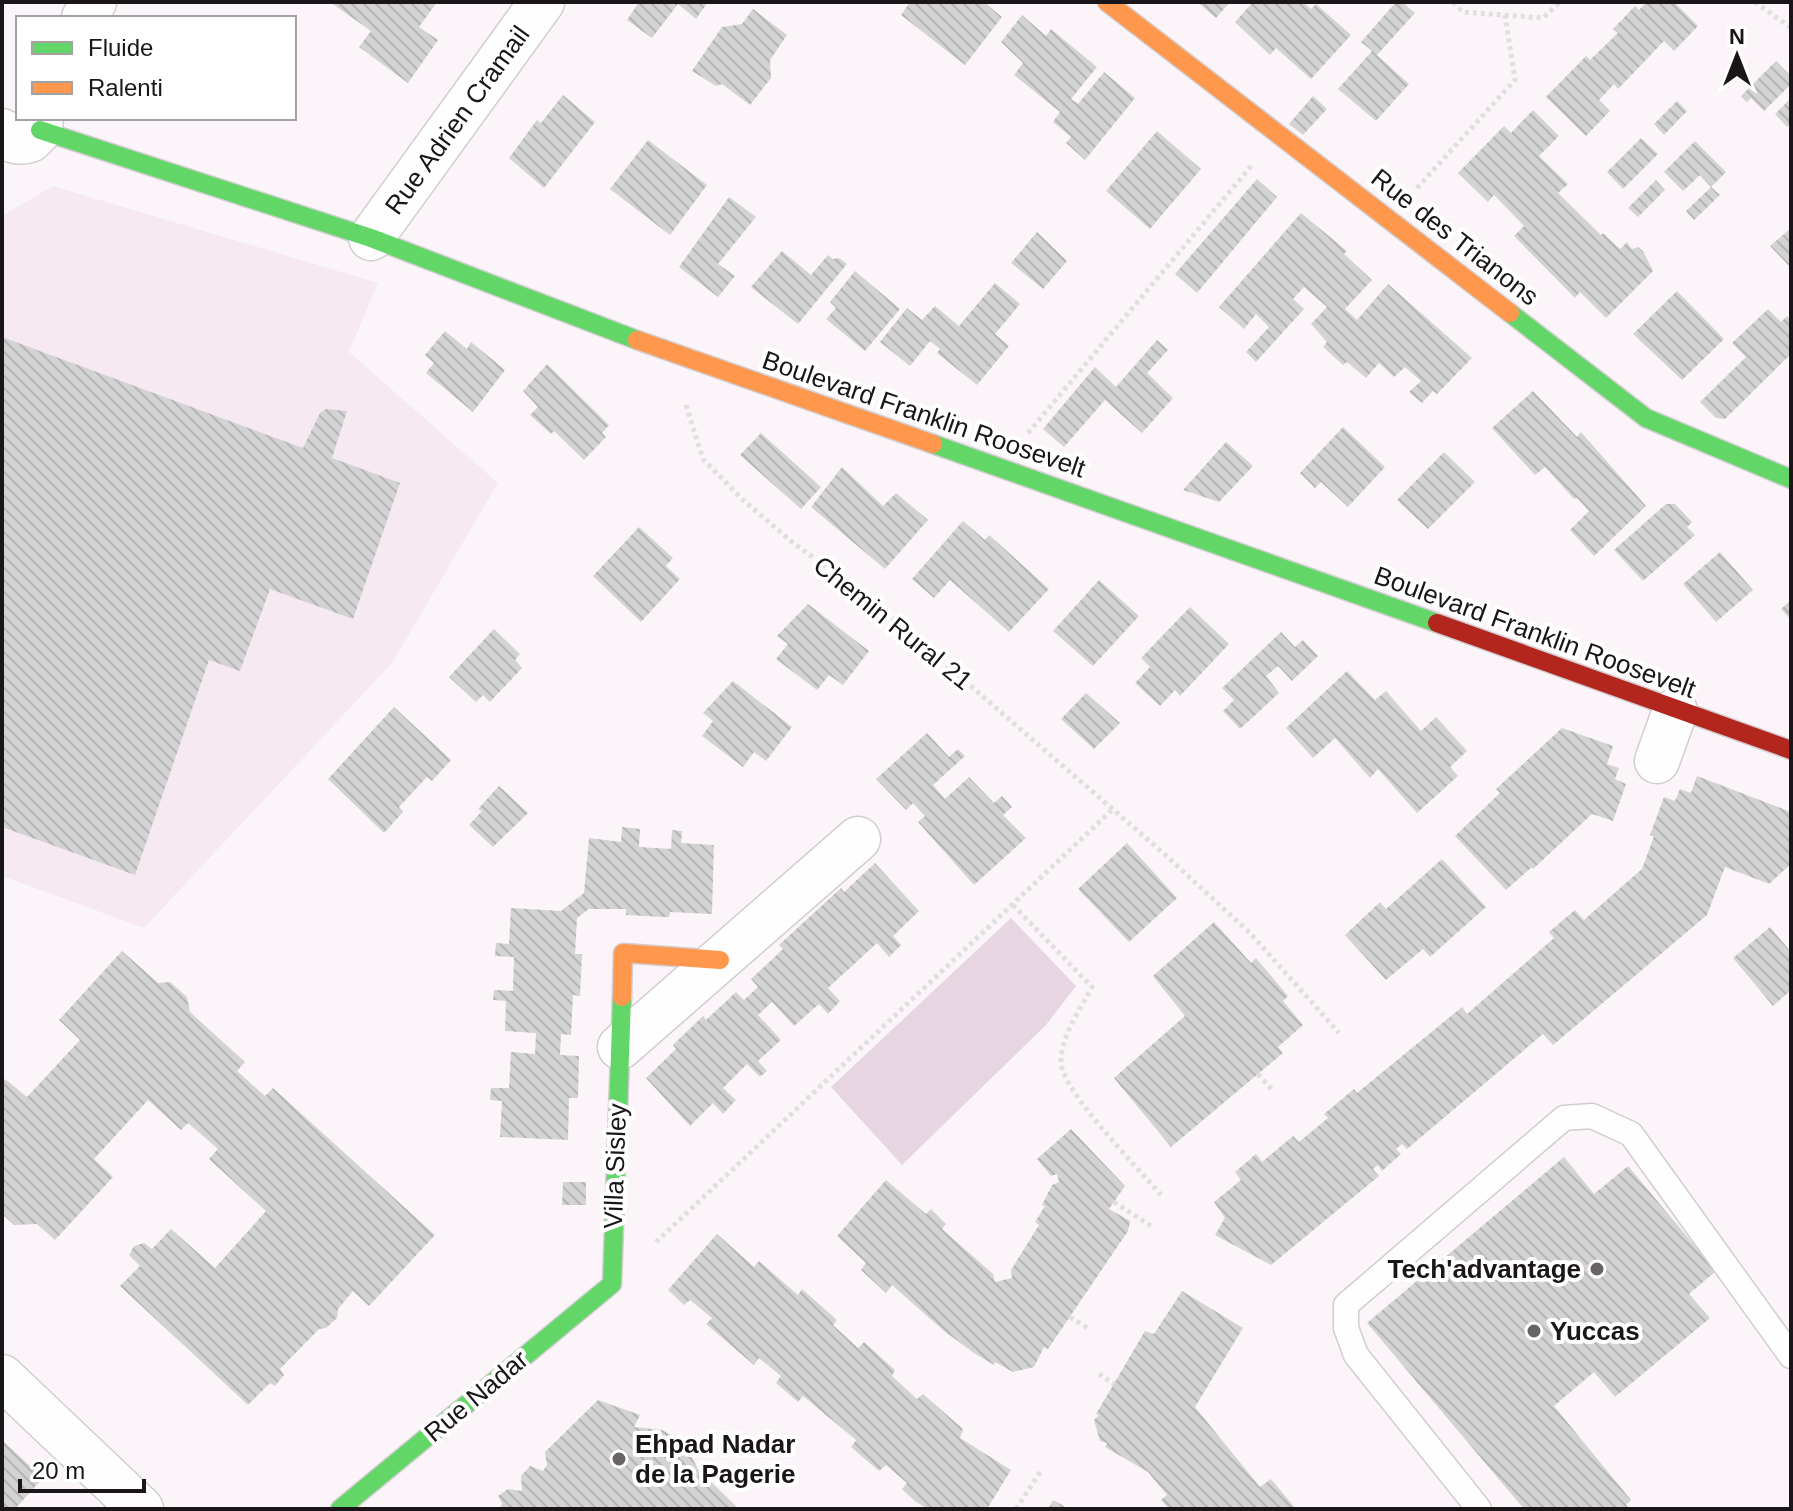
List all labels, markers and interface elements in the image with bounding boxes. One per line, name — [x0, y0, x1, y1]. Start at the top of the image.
legend — [16, 16, 296, 120]
north arrow — [1697, 16, 1777, 96]
street label: Rue Adrien Cramail — [379, 20, 535, 220]
text: N — [1729, 24, 1745, 49]
text: Fluide — [88, 34, 153, 61]
text: Ralenti — [88, 74, 163, 101]
street label: Rue des Trianons — [1365, 162, 1545, 312]
street label: Boulevard Franklin Roosevelt — [759, 345, 1090, 484]
street label: Chemin Rural 21 — [808, 550, 978, 696]
street label: Boulevard Franklin Roosevelt — [1370, 560, 1700, 704]
street label: Villa Sisley — [598, 1103, 632, 1229]
place label: Tech'advantage — [1387, 1254, 1581, 1284]
marker: Tech'advantage — [1588, 1260, 1606, 1278]
place label: Yuccas — [1550, 1316, 1640, 1346]
marker: Yuccas — [1525, 1322, 1543, 1340]
street label: Rue Nadar — [418, 1344, 534, 1448]
place label: Ehpad Nadar de la Pagerie — [635, 1429, 795, 1489]
scale bar — [20, 1443, 144, 1493]
marker: Ehpad Nadar de la Pagerie — [610, 1450, 628, 1468]
text: 20 m — [32, 1457, 85, 1484]

